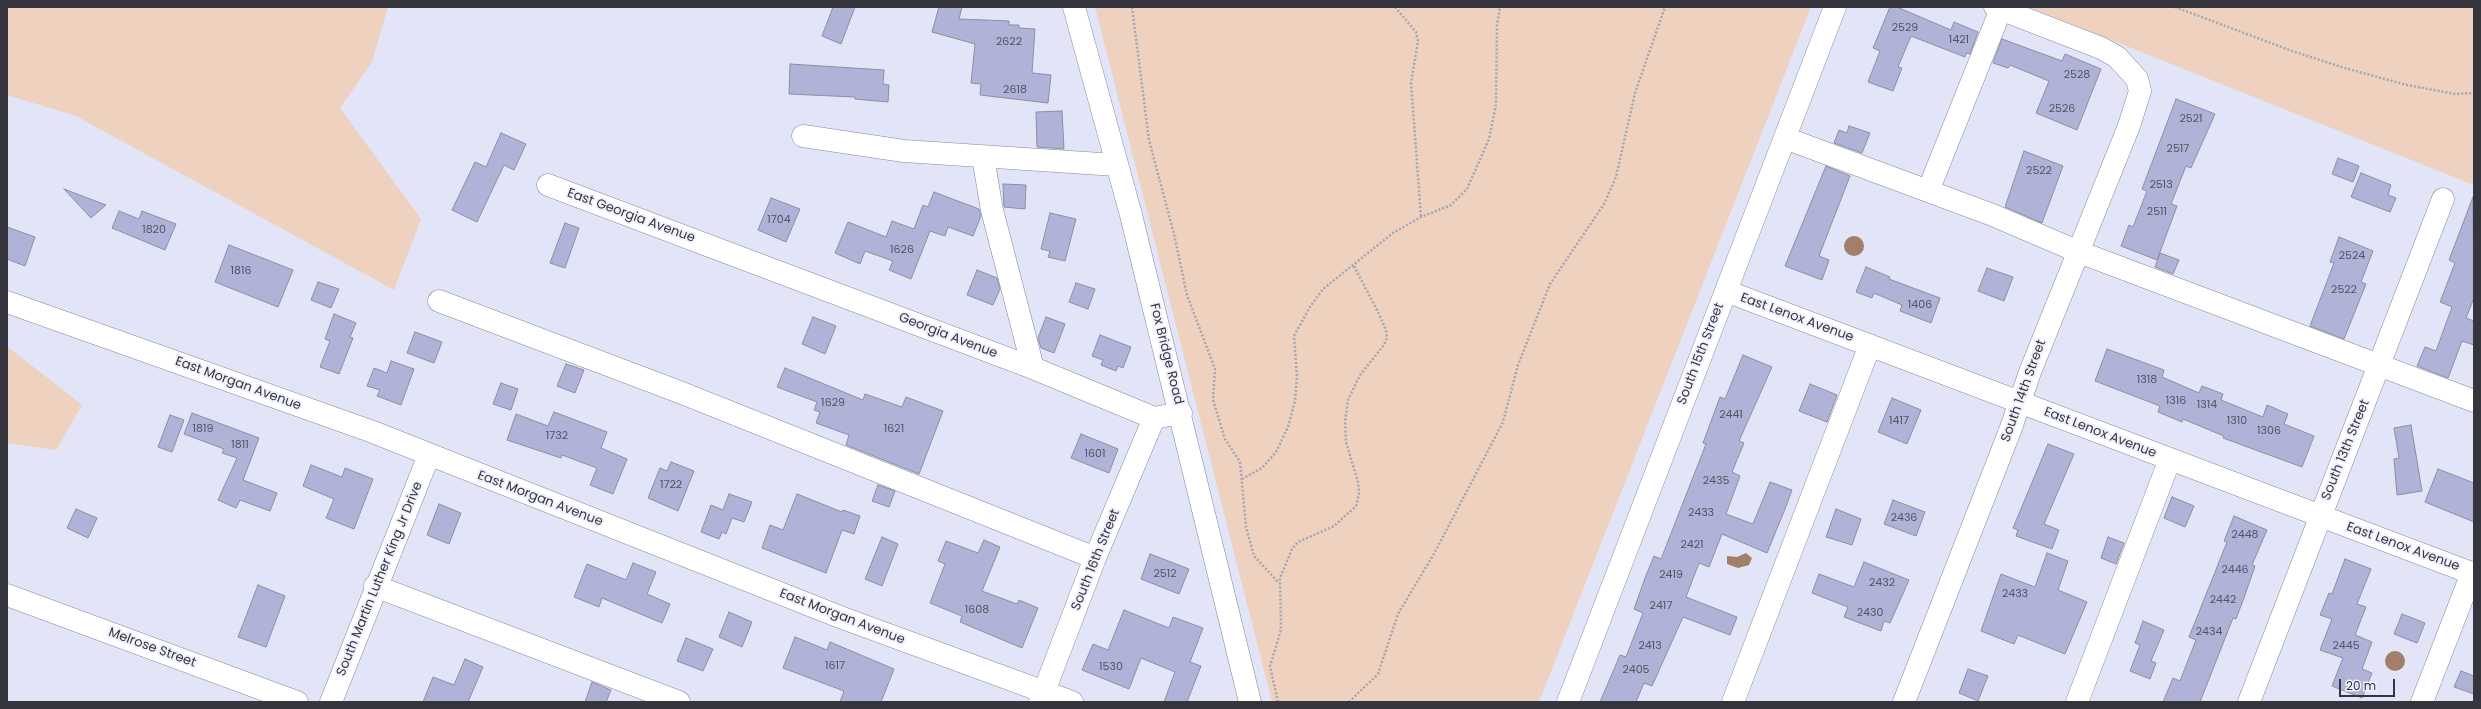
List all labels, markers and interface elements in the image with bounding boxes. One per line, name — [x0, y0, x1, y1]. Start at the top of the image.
house number: 2529 — [1892, 21, 1918, 35]
house number: 1421 — [1949, 33, 1969, 47]
house number: 2622 — [996, 35, 1022, 49]
house number: 2528 — [2064, 68, 2090, 82]
house number: 2618 — [1003, 83, 1027, 97]
house number: 2526 — [2049, 102, 2075, 116]
house number: 2521 — [2179, 112, 2203, 126]
house number: 2517 — [2167, 142, 2189, 156]
house number: 2522 — [2026, 164, 2052, 178]
house number: 2513 — [2149, 178, 2173, 192]
street label: East Georgia Avenue — [565, 186, 697, 246]
house number: 2511 — [2147, 205, 2167, 219]
house number: 1704 — [767, 213, 791, 227]
house number: 1820 — [142, 223, 166, 237]
house number: 1626 — [890, 243, 914, 257]
house number: 2524 — [2339, 249, 2365, 263]
house number: 1816 — [231, 264, 251, 278]
house number: 2522 — [2331, 283, 2357, 297]
street label: East Lenox Avenue — [1738, 290, 1856, 346]
house number: 1406 — [1908, 298, 1932, 312]
street label: South 15th Street — [1674, 301, 1728, 407]
street label: Fox Bridge Road — [1146, 302, 1186, 406]
street label: Georgia Avenue — [896, 310, 1000, 362]
street label: South 14th Street — [1998, 338, 2050, 444]
street label: East Morgan Avenue — [173, 354, 303, 414]
house number: 1318 — [2137, 373, 2157, 387]
house number: 1316 — [2166, 394, 2186, 408]
house number: 1629 — [821, 396, 845, 410]
street label: South 13th Street — [2319, 397, 2373, 503]
house number: 1314 — [2197, 398, 2217, 412]
street label: East Lenox Avenue — [2042, 404, 2158, 462]
house number: 2441 — [1719, 408, 1743, 422]
house number: 1417 — [1889, 414, 1909, 428]
house number: 1310 — [2227, 414, 2247, 428]
house number: 1819 — [193, 422, 213, 436]
house number: 1621 — [884, 422, 904, 436]
house number: 1306 — [2257, 424, 2281, 438]
house number: 1732 — [546, 429, 568, 443]
house number: 1811 — [231, 438, 249, 452]
house number: 1601 — [1085, 447, 1105, 461]
street label: East Morgan Avenue — [475, 468, 605, 530]
house number: 2435 — [1703, 474, 1729, 488]
house number: 1722 — [660, 478, 682, 492]
street label: South Martin Luther King Jr Drive — [334, 480, 426, 678]
house number: 2433 — [1688, 506, 1714, 520]
street label: South 16th Street — [1069, 507, 1123, 613]
house number: 2436 — [1891, 511, 1917, 525]
street label: East Lenox Avenue — [2344, 519, 2462, 575]
house number: 2448 — [2231, 528, 2259, 542]
house number: 2421 — [1680, 538, 1704, 552]
house number: 2446 — [2221, 563, 2249, 577]
house number: 2512 — [1153, 567, 1177, 581]
house number: 2419 — [1659, 568, 1683, 582]
house number: 2432 — [1869, 576, 1895, 590]
street label: East Morgan Avenue — [777, 586, 907, 648]
house number: 2433 — [2002, 587, 2028, 601]
house number: 2442 — [2210, 593, 2236, 607]
house number: 2417 — [1650, 599, 1672, 613]
house number: 1608 — [965, 603, 989, 617]
house number: 2430 — [1857, 606, 1883, 620]
street label: Melrose Street — [106, 625, 198, 671]
house number: 2434 — [2196, 625, 2222, 639]
house number: 2413 — [1638, 639, 1662, 653]
house number: 2445 — [2332, 639, 2360, 653]
house number: 1617 — [825, 659, 845, 673]
house number: 1530 — [1099, 660, 1123, 674]
house number: 2405 — [1622, 663, 1650, 677]
scale bar — [2341, 671, 2397, 697]
text: 20 m — [2346, 677, 2376, 694]

